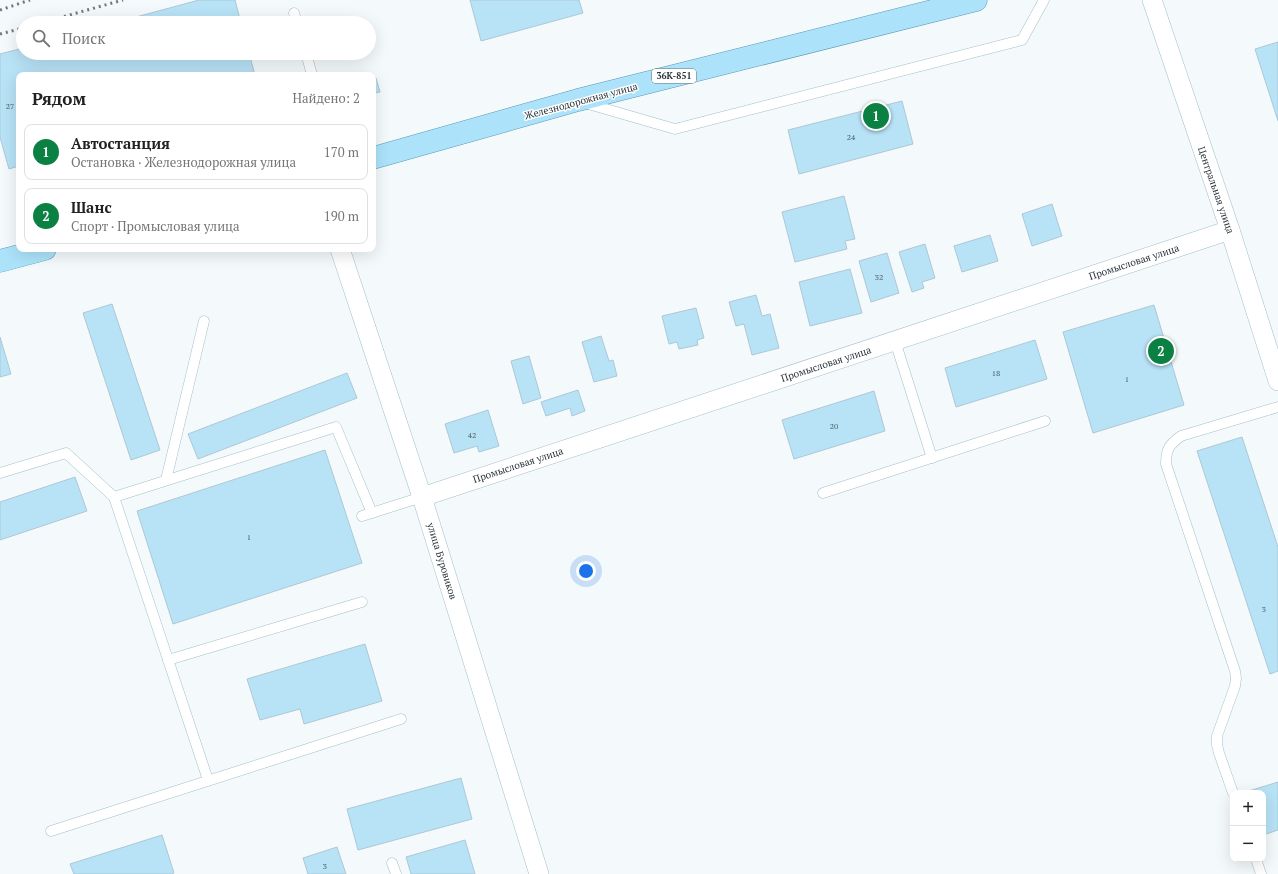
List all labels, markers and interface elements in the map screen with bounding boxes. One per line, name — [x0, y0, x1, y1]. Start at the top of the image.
search box — [16, 16, 376, 60]
icon: search — [30, 27, 52, 49]
text: Поиск — [62, 28, 105, 48]
road number: 36К-851 — [652, 69, 696, 83]
street label: Железнодорожная улица — [523, 80, 639, 122]
text: Рядом — [32, 87, 86, 110]
text: Найдено: 2 — [293, 89, 360, 107]
house number: 27 — [6, 101, 14, 111]
pin: 1 — [863, 101, 889, 131]
house number: 24 — [847, 132, 856, 142]
text: Автостанция — [71, 133, 170, 153]
text: 1 — [42, 143, 50, 161]
text: 170 m — [324, 143, 359, 161]
street label: Центральная улица — [1195, 145, 1237, 235]
text: Остановка · Железнодорожная улица — [71, 153, 296, 171]
text: Шанс — [71, 197, 112, 217]
text: 2 — [42, 207, 50, 225]
text: 190 m — [324, 207, 359, 225]
text: Спорт · Промысловая улица — [71, 217, 240, 235]
street label: Промысловая улица — [1087, 241, 1181, 283]
house number: 32 — [875, 272, 883, 282]
pin: 2 — [1148, 336, 1174, 366]
street label: Промысловая улица — [779, 343, 873, 385]
house number: 18 — [992, 368, 1000, 378]
house number: 1 — [1125, 374, 1129, 384]
house number: 20 — [830, 421, 838, 431]
house number: 42 — [468, 430, 476, 440]
street label: Промысловая улица — [471, 444, 565, 486]
street label: улица Буровиков — [424, 520, 460, 601]
house number: 1 — [247, 532, 251, 542]
your location — [576, 561, 596, 581]
house number: 3 — [1262, 604, 1266, 614]
map controls — [1230, 790, 1266, 862]
button: + — [1230, 790, 1266, 826]
button: − — [1230, 826, 1266, 862]
house number: 3 — [323, 861, 327, 871]

